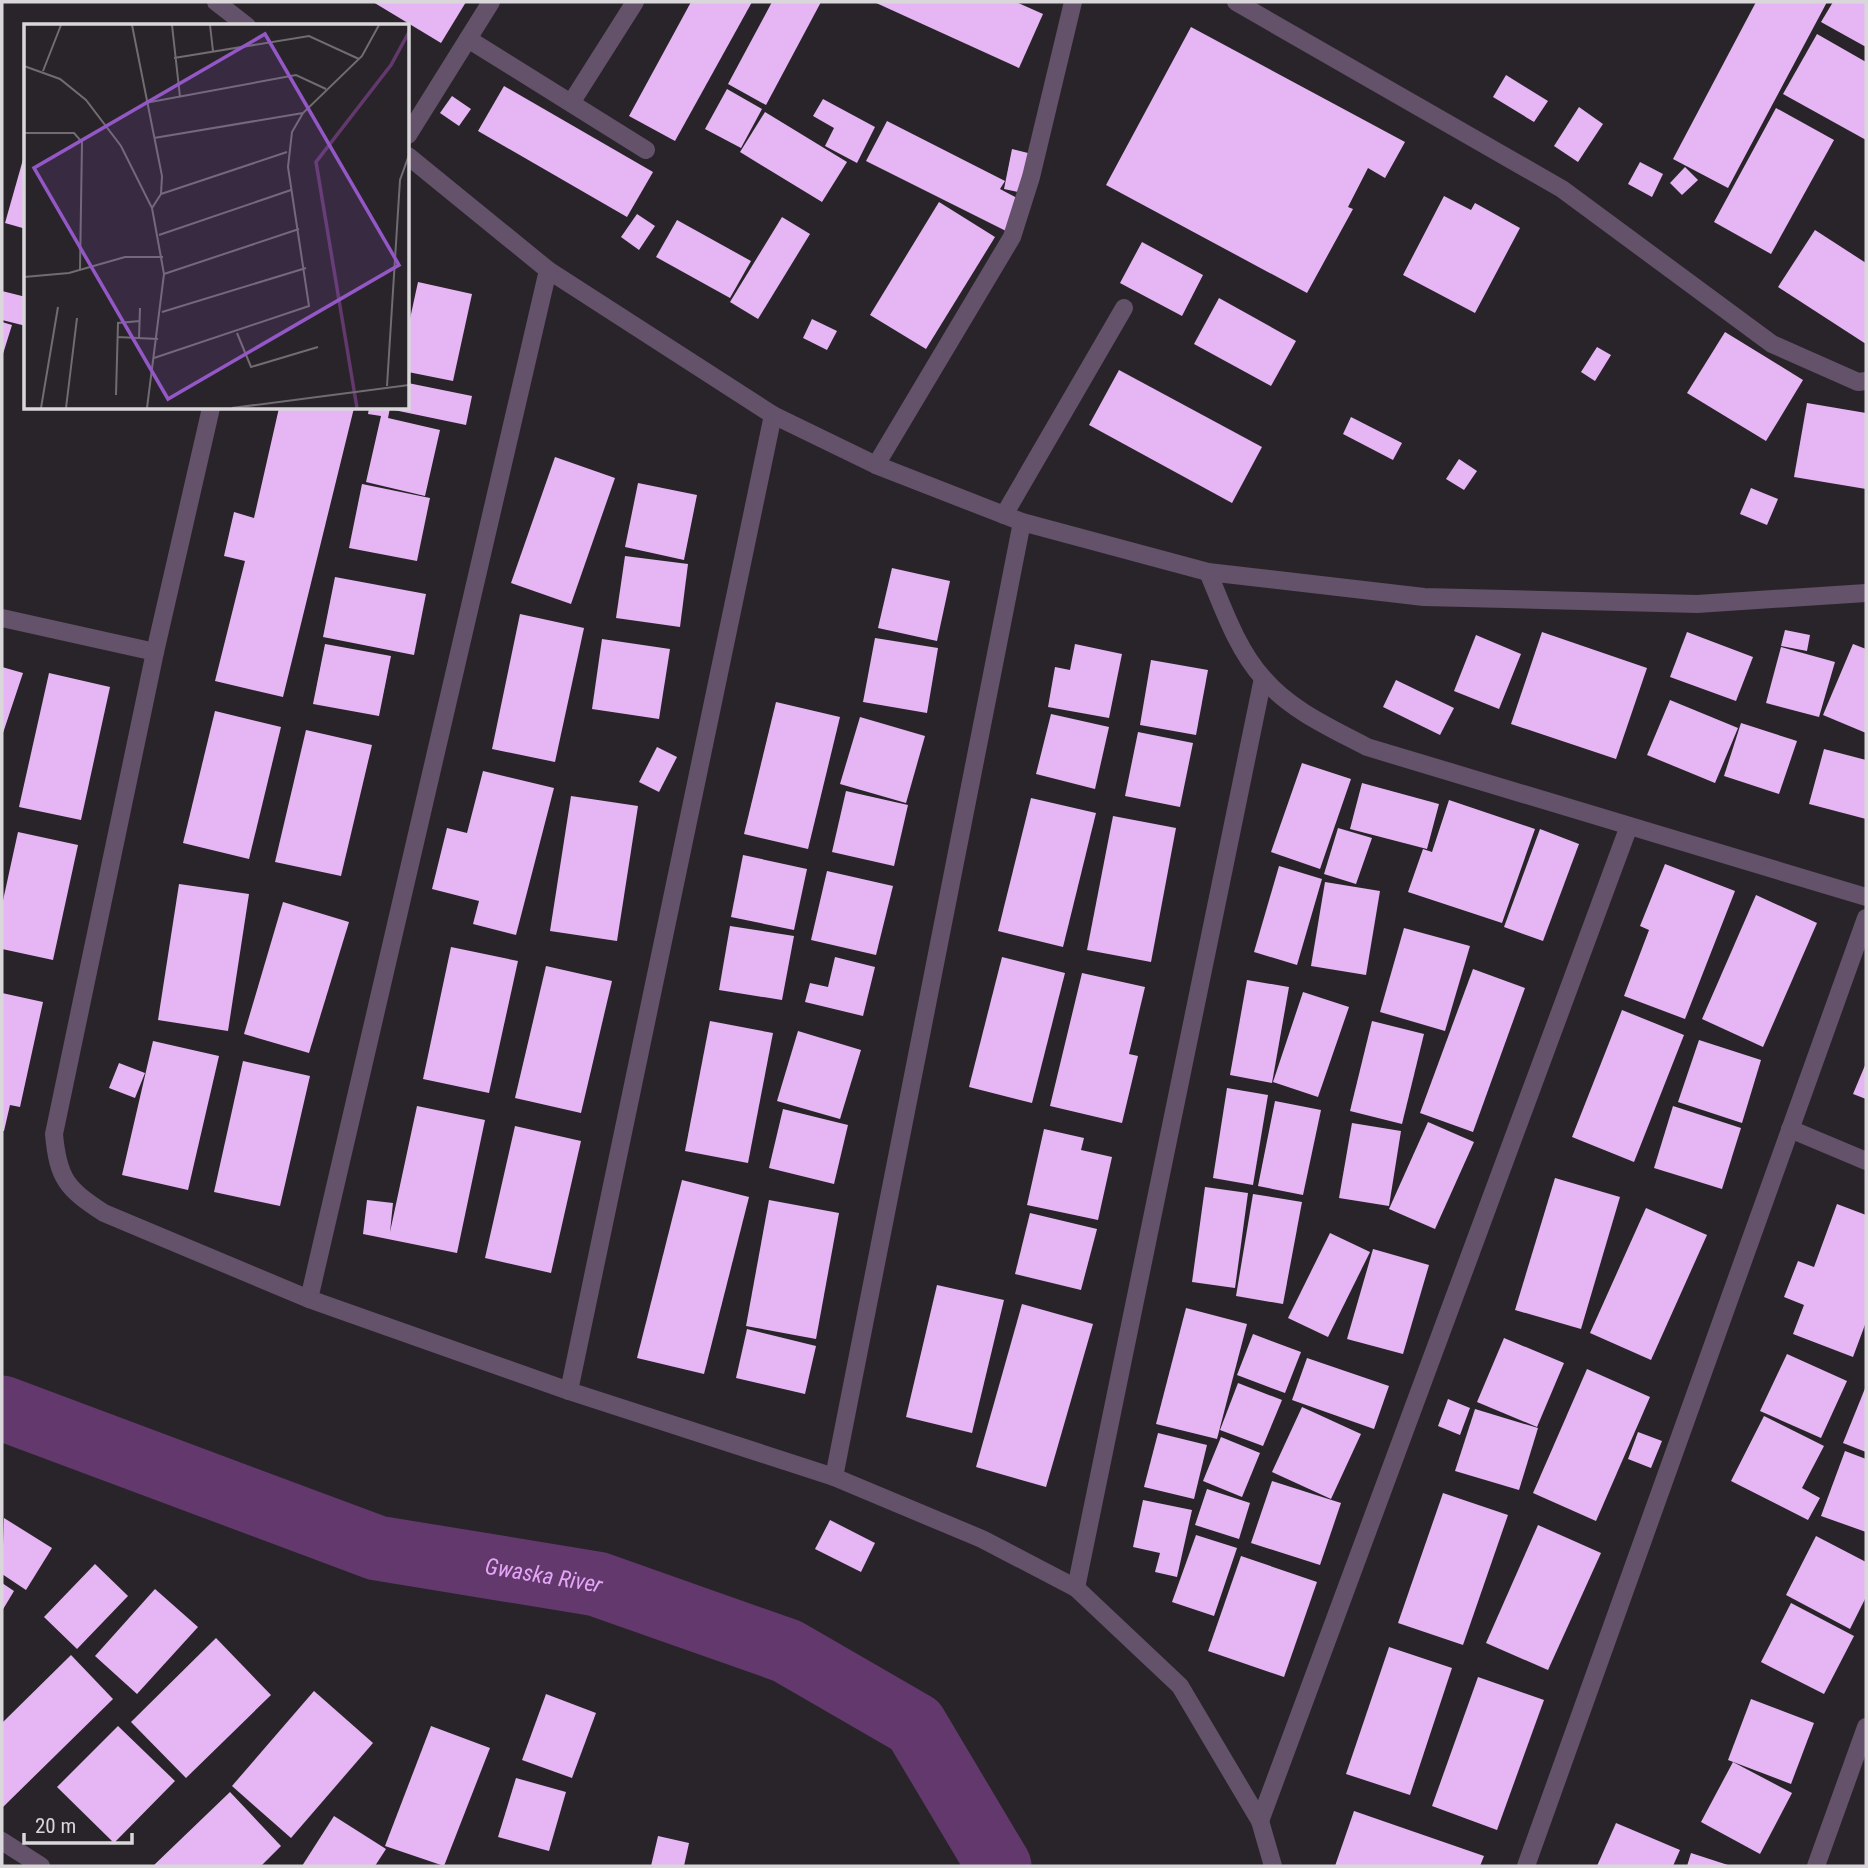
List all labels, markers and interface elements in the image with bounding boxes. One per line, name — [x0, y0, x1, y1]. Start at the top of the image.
inset map — [24, 24, 410, 410]
water label: Gwaska River — [483, 1553, 607, 1599]
scale bar — [24, 1801, 133, 1845]
text: 20 m — [35, 1814, 76, 1838]

